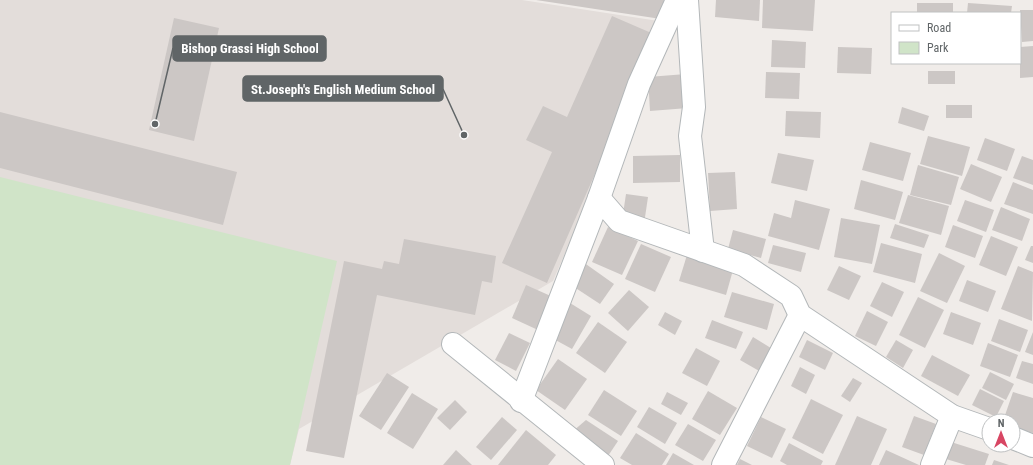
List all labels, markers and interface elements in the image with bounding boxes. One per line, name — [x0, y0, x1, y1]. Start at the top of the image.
legend — [891, 12, 1021, 64]
text: Road — [927, 21, 951, 35]
callout: Bishop Grassi High School — [173, 36, 326, 61]
text: Bishop Grassi High School — [181, 41, 319, 56]
text: Park — [927, 41, 949, 55]
callout: St.Joseph's English Medium School — [243, 76, 443, 101]
text: St.Joseph's English Medium School — [251, 82, 435, 97]
north arrow — [981, 413, 1021, 453]
text: N — [998, 417, 1005, 430]

